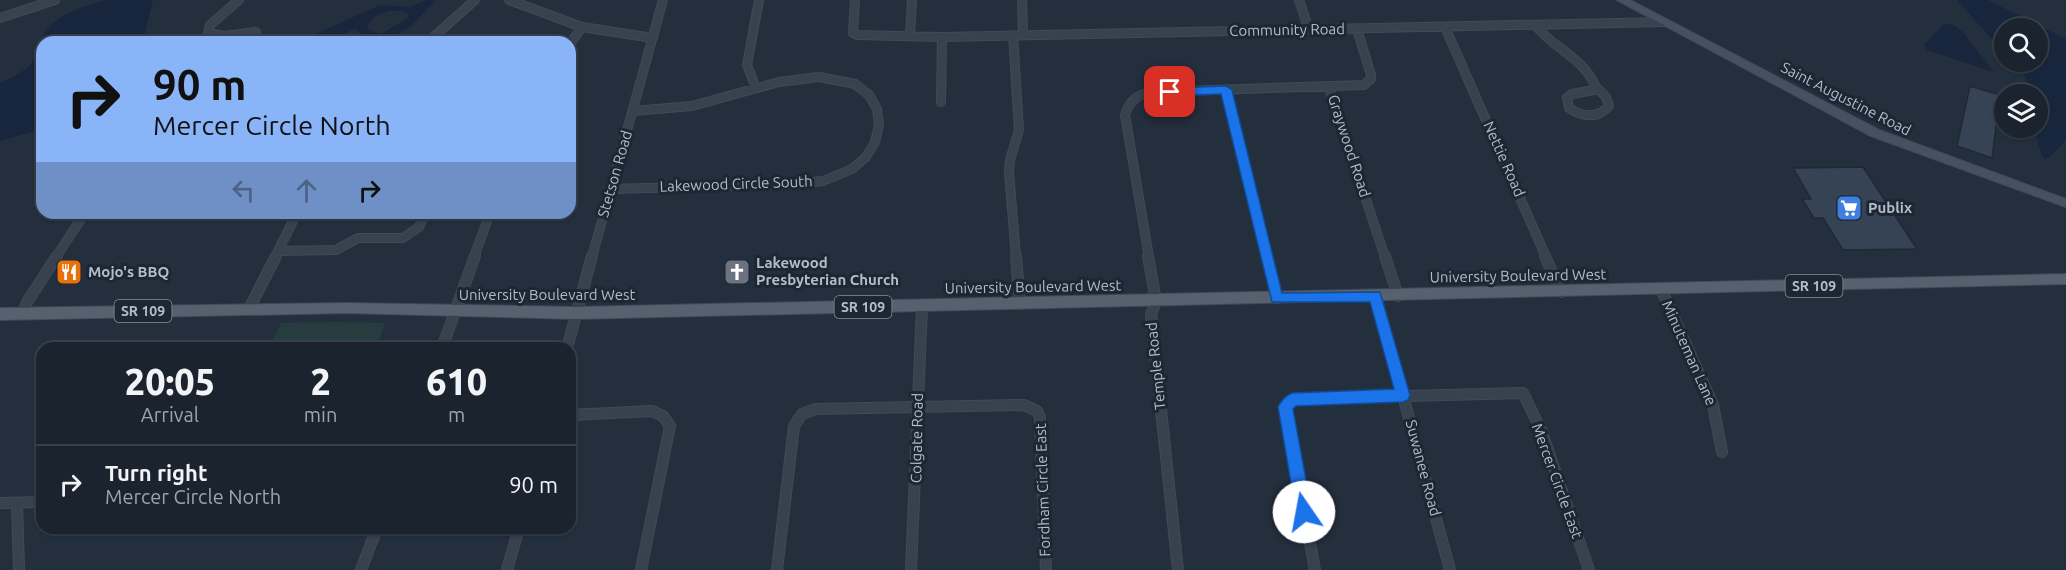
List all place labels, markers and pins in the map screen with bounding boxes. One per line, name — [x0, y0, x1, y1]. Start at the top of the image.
pin — [1144, 66, 1195, 117]
supermarket icon: Publix — [1834, 193, 1864, 223]
place label: Publix — [1868, 199, 1912, 216]
place label: Lakewood Presbyterian Church — [756, 254, 899, 288]
restaurant icon: Mojo's BBQ — [54, 257, 84, 287]
church icon: Lakewood Presbyterian Church — [722, 257, 752, 287]
place label: Mojo's BBQ — [88, 263, 170, 280]

